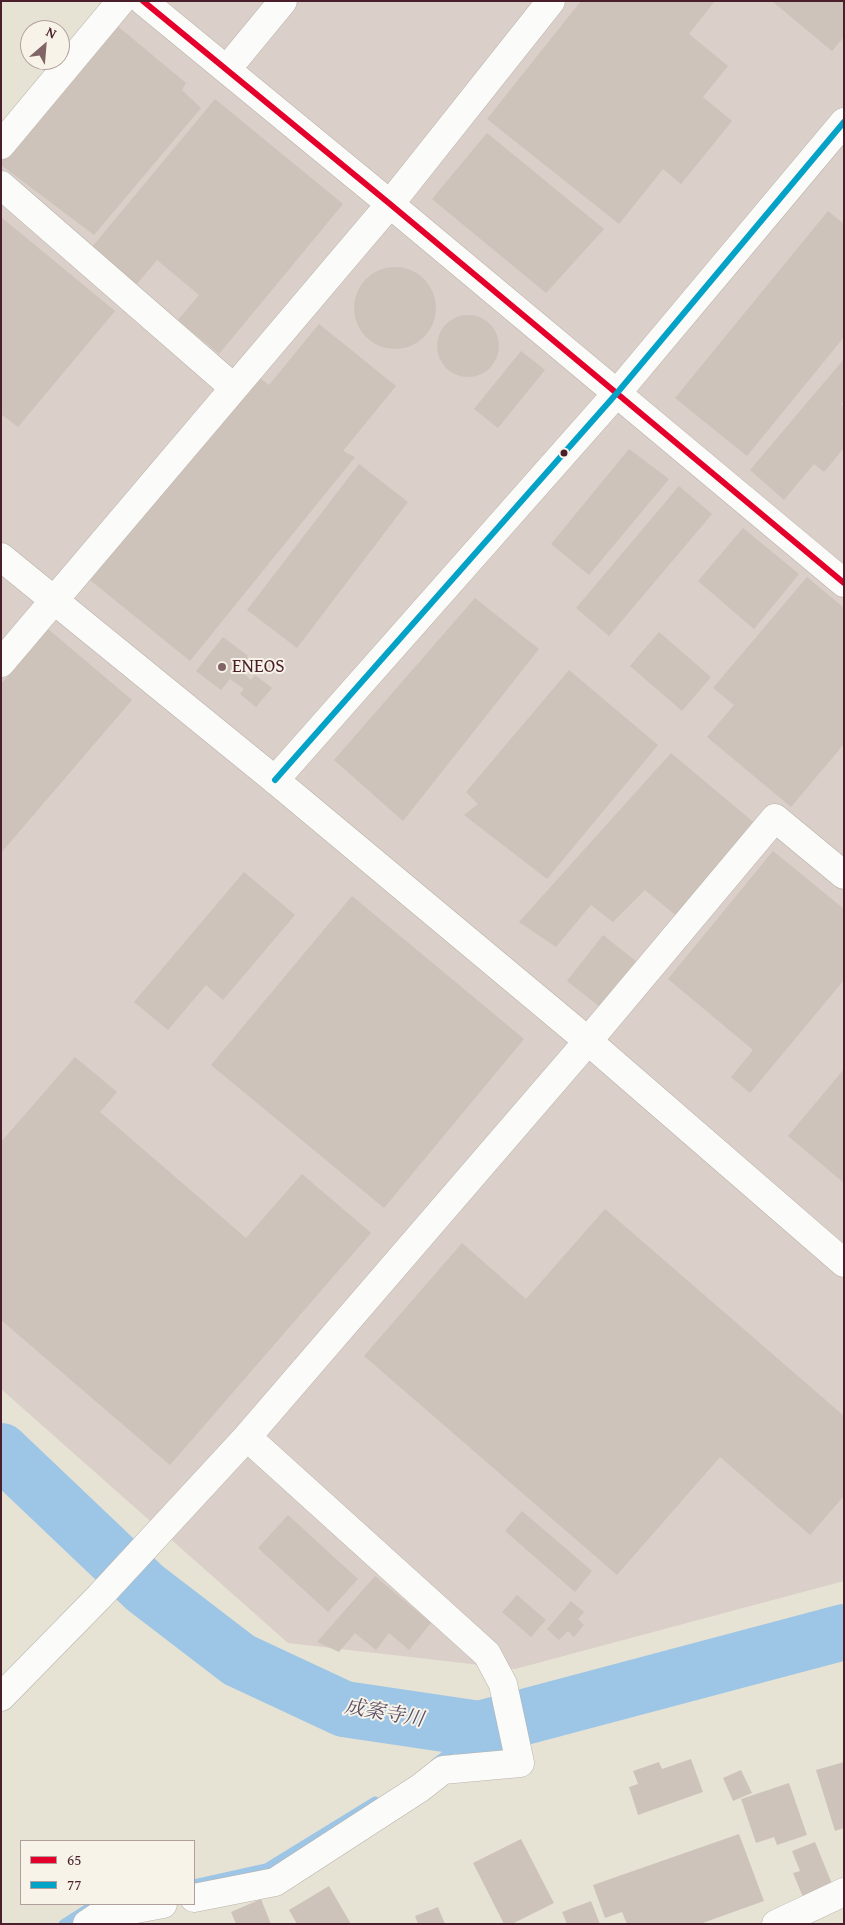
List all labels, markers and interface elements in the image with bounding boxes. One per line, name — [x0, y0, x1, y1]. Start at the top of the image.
north arrow — [20, 20, 70, 70]
text: N — [43, 21, 60, 44]
unlabelled marker — [559, 448, 569, 458]
place label: ENEOS — [232, 656, 284, 678]
marker: ENEOS — [216, 661, 228, 673]
water label: 成案寺川 — [343, 1695, 425, 1733]
legend — [20, 1840, 195, 1905]
text: 65 — [67, 1849, 81, 1870]
text: 77 — [67, 1874, 81, 1895]

